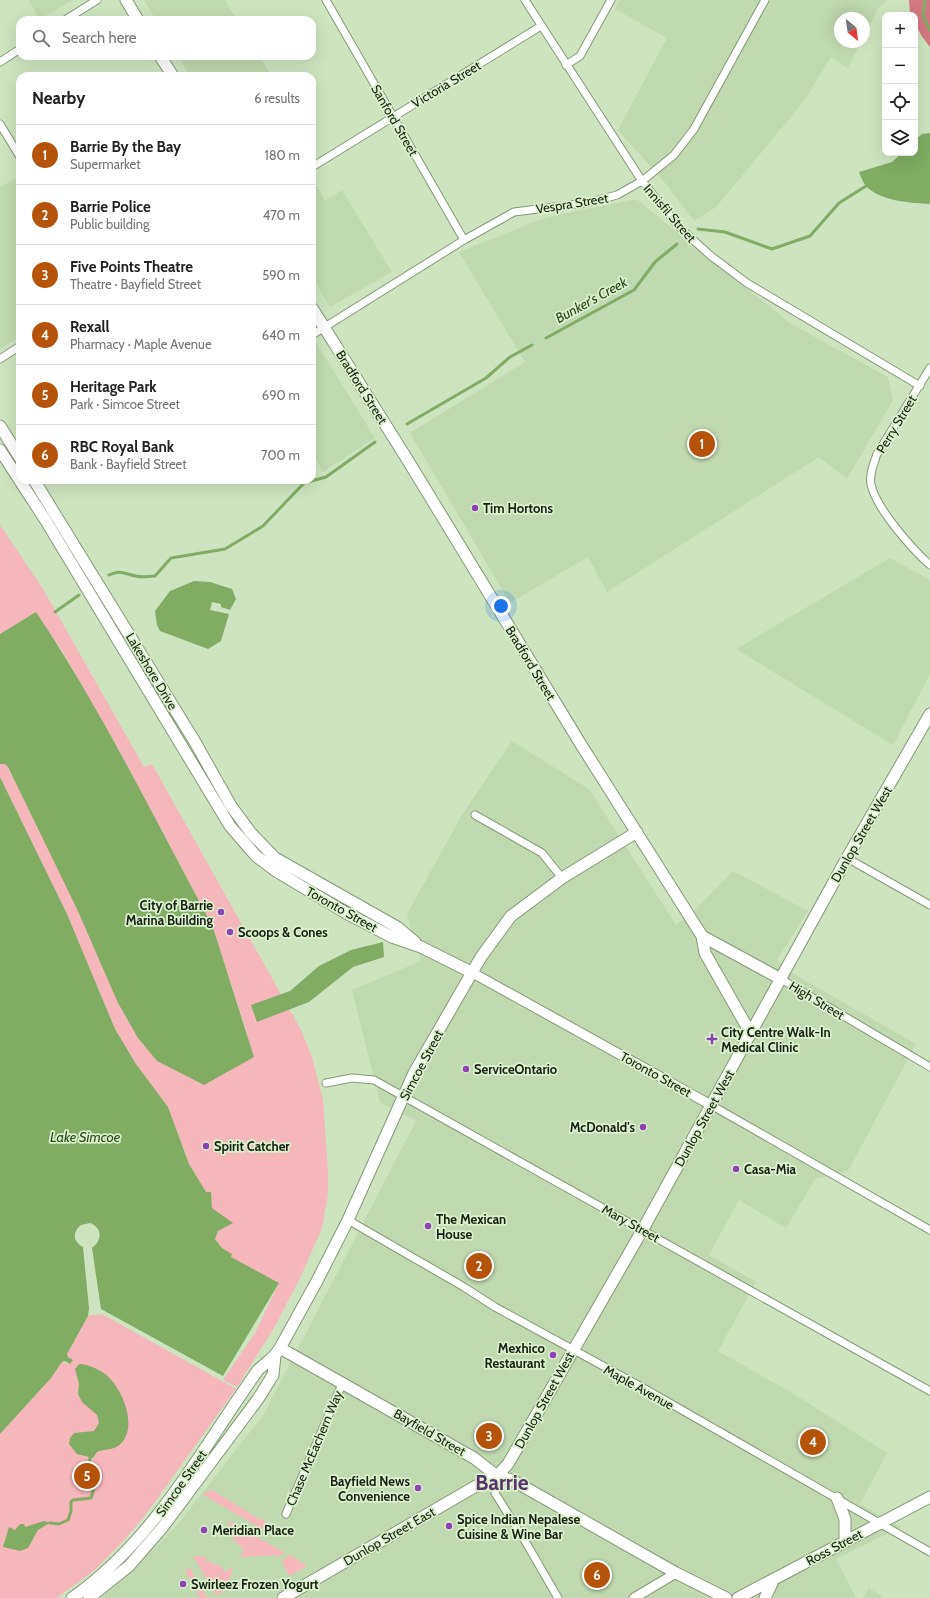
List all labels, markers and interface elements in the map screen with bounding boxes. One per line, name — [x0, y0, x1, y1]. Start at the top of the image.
north arrow — [834, 12, 870, 48]
map controls — [882, 12, 918, 156]
button: + — [882, 12, 918, 48]
search box — [16, 16, 316, 60]
icon: search — [30, 27, 52, 49]
text: Search here — [62, 29, 137, 47]
button: − — [882, 48, 918, 84]
street label: Victoria Street — [408, 57, 484, 111]
street label: Sanford Street — [368, 81, 422, 159]
button: locate — [882, 84, 918, 120]
text: Nearby — [32, 88, 85, 108]
text: 6 results — [254, 90, 300, 106]
button: layers — [882, 120, 918, 156]
text: Barrie By the Bay — [70, 138, 181, 156]
text: 1 — [43, 147, 47, 163]
text: 180 m — [264, 147, 300, 163]
text: Supermarket — [70, 156, 141, 172]
street label: Innisfil Street — [640, 180, 700, 246]
street label: Vespra Street — [535, 189, 610, 217]
text: Barrie Police — [70, 198, 151, 216]
text: 2 — [42, 207, 48, 223]
text: 470 m — [263, 207, 300, 223]
text: Public building — [70, 216, 150, 232]
text: Five Points Theatre — [70, 258, 193, 276]
text: 3 — [41, 267, 49, 283]
text: 590 m — [262, 267, 300, 283]
water label: Bunker's Creek — [552, 272, 631, 327]
text: Theatre · Bayfield Street — [70, 276, 201, 292]
text: Rexall — [70, 318, 110, 336]
text: 4 — [41, 327, 49, 343]
text: 640 m — [262, 327, 300, 343]
text: Pharmacy · Maple Avenue — [70, 336, 212, 352]
street label: Bradford Street — [333, 347, 391, 427]
text: Heritage Park — [70, 378, 157, 396]
text: 5 — [42, 387, 48, 403]
text: 690 m — [262, 387, 300, 403]
street label: Perry Street — [872, 391, 920, 456]
text: Park · Simcoe Street — [70, 396, 180, 412]
pin: 1 — [689, 429, 715, 459]
text: RBC Royal Bank — [70, 438, 174, 456]
text: 6 — [41, 447, 49, 463]
text: 700 m — [261, 447, 300, 463]
text: Bank · Bayfield Street — [70, 456, 187, 472]
place label: Tim Hortons — [483, 500, 554, 516]
marker: Tim Hortons — [470, 503, 480, 513]
your location — [491, 596, 511, 616]
street label: Bradford Street — [503, 623, 560, 704]
street label: Lakeshore Drive — [123, 629, 181, 713]
street label: Dunlop Street West — [827, 783, 895, 885]
street label: Toronto Street — [304, 883, 381, 935]
place label: City of Barrie Marina Building — [126, 897, 213, 928]
marker: City of Barrie Marina Building — [216, 907, 226, 917]
place label: Scoops & Cones — [238, 924, 328, 940]
marker: Scoops & Cones — [225, 927, 235, 937]
street label: High Street — [786, 977, 848, 1023]
place label: City Centre Walk-In Medical Clinic — [721, 1024, 831, 1055]
street label: Simcoe Street — [396, 1026, 447, 1103]
marker: City Centre Walk-In Medical Clinic — [706, 1033, 718, 1045]
street label: Toronto Street — [618, 1048, 695, 1100]
place label: ServiceOntario — [474, 1061, 558, 1077]
marker: ServiceOntario — [461, 1064, 471, 1074]
street label: Dunlop Street West — [671, 1066, 738, 1169]
place label: McDonald's — [570, 1119, 635, 1135]
marker: McDonald's — [638, 1122, 648, 1132]
water label: Lake Simcoe — [50, 1128, 121, 1146]
place label: Spirit Catcher — [214, 1138, 290, 1154]
marker: Spirit Catcher — [201, 1141, 211, 1151]
place label: Casa-Mia — [744, 1161, 797, 1177]
marker: Casa-Mia — [731, 1164, 741, 1174]
street label: Mary Street — [599, 1201, 663, 1246]
place label: The Mexican House — [436, 1211, 506, 1242]
marker: The Mexican House — [423, 1221, 433, 1231]
pin: 2 — [466, 1251, 492, 1281]
place label: Mexhico Restaurant — [485, 1340, 546, 1371]
street label: Dunlop Street West — [511, 1348, 578, 1451]
marker: Mexhico Restaurant — [548, 1350, 558, 1360]
street label: Maple Avenue — [601, 1361, 677, 1413]
street label: Chase McEachern Way — [282, 1387, 346, 1508]
street label: Bayfield Street — [391, 1405, 469, 1459]
pin: 3 — [476, 1421, 502, 1451]
pin: 4 — [800, 1427, 826, 1457]
street label: Simcoe Street — [152, 1446, 210, 1519]
pin: 5 — [74, 1461, 100, 1491]
district label: Barrie — [475, 1470, 529, 1495]
place label: Bayfield News Convenience — [330, 1473, 410, 1504]
marker: Bayfield News Convenience — [413, 1483, 423, 1493]
street label: Dunlop Street East — [340, 1503, 438, 1569]
place label: Spice Indian Nepalese Cuisine & Wine Bar — [457, 1511, 581, 1542]
marker: Spice Indian Nepalese Cuisine & Wine Bar — [444, 1521, 454, 1531]
place label: Meridian Place — [212, 1522, 294, 1538]
marker: Meridian Place — [199, 1525, 209, 1535]
street label: Ross Street — [803, 1525, 866, 1569]
pin: 6 — [584, 1560, 610, 1590]
place label: Swirleez Frozen Yogurt — [191, 1576, 319, 1592]
marker: Swirleez Frozen Yogurt — [178, 1579, 188, 1589]

